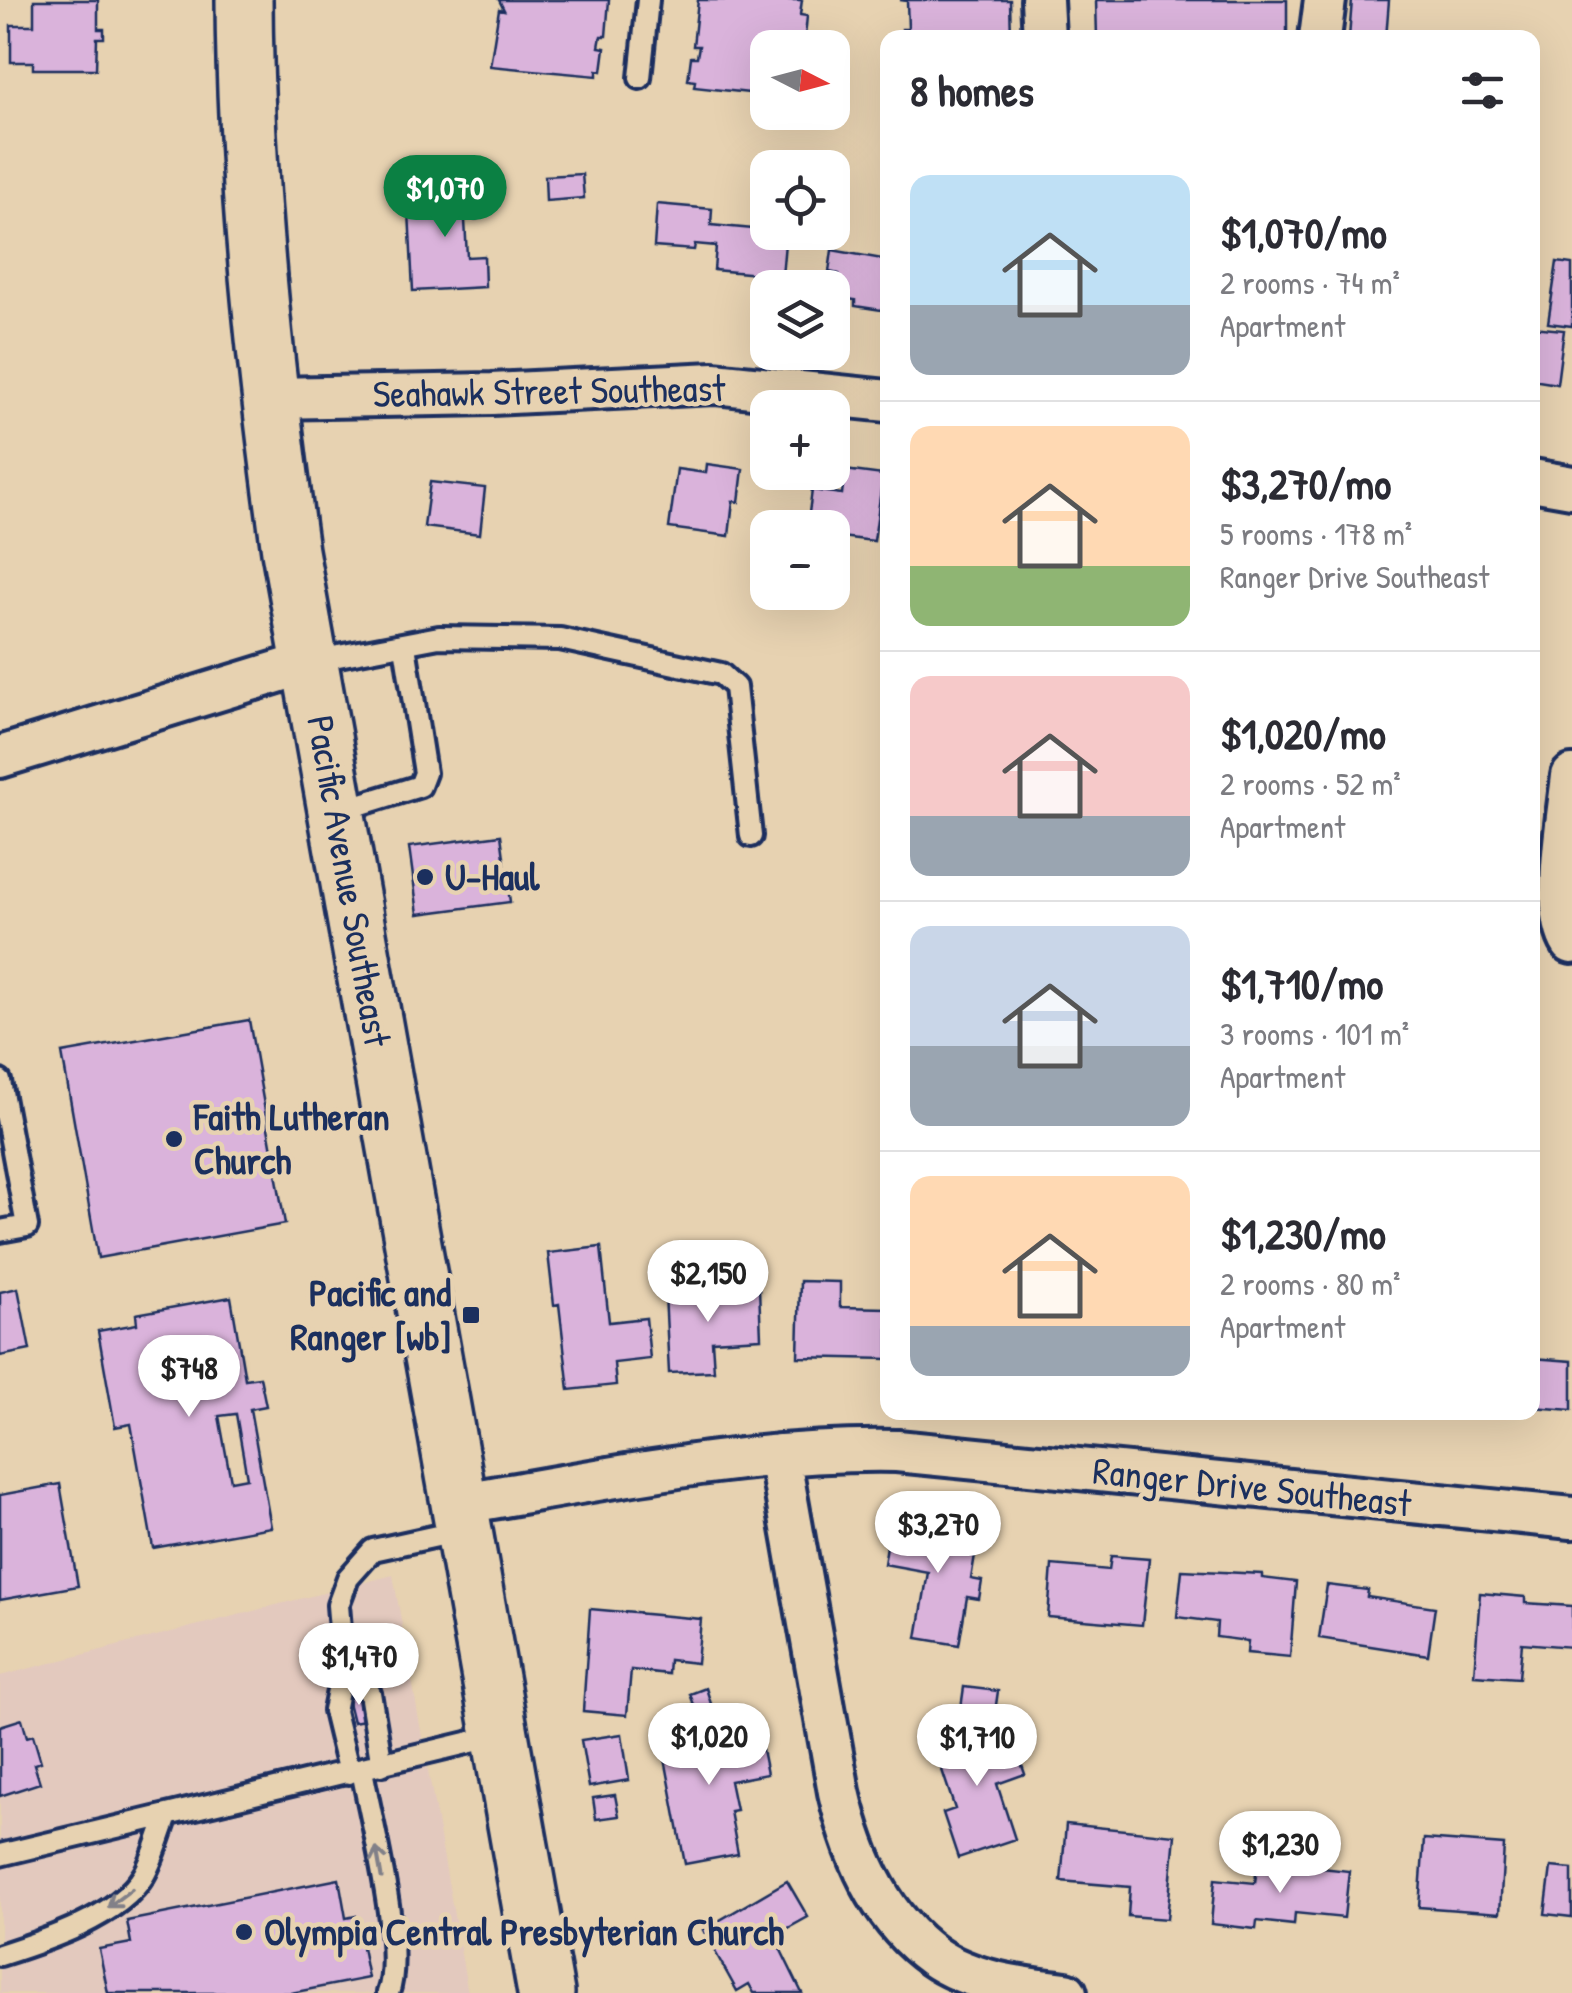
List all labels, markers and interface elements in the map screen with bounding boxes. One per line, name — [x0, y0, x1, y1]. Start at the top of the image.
north arrow — [750, 30, 850, 130]
map controls — [750, 30, 850, 610]
text: 8 homes — [910, 62, 1034, 119]
icon: filters — [1455, 63, 1510, 118]
button: locate — [750, 150, 850, 250]
pin: $1,070 — [364, 155, 526, 240]
text: $1,070 — [406, 166, 484, 209]
text: $1,070/mo — [1220, 204, 1387, 261]
icon: home — [990, 215, 1110, 335]
text: 2 rooms · 74 m² — [1220, 261, 1400, 304]
button: layers — [750, 270, 850, 370]
text: Apartment — [1220, 304, 1345, 347]
street label: Seahawk Street Southeast — [372, 361, 727, 419]
button: + — [750, 390, 850, 490]
text: $3,270/mo — [1220, 455, 1391, 512]
icon: home — [990, 466, 1110, 586]
button: − — [750, 510, 850, 610]
text: 5 rooms · 178 m² — [1220, 512, 1412, 555]
text: Ranger Drive Southeast — [1220, 555, 1489, 598]
text: $1,020/mo — [1220, 705, 1386, 762]
street label: Pacific Avenue Southeast — [295, 711, 405, 1051]
icon: home — [990, 716, 1110, 836]
text: 2 rooms · 52 m² — [1220, 762, 1401, 805]
text: Apartment — [1220, 805, 1345, 848]
place label: U-Haul — [445, 850, 540, 902]
marker: U-Haul — [414, 866, 436, 888]
text: $1,710/mo — [1220, 955, 1383, 1012]
icon: home — [990, 966, 1110, 1086]
text: 3 rooms · 101 m² — [1220, 1012, 1409, 1055]
text: Apartment — [1220, 1055, 1345, 1098]
place label: Faith Lutheran Church — [193, 1090, 390, 1186]
marker: Faith Lutheran Church — [163, 1128, 185, 1150]
text: $1,230/mo — [1220, 1205, 1386, 1262]
icon: home — [990, 1216, 1110, 1336]
pin: $2,150 — [627, 1240, 789, 1325]
text: $2,150 — [669, 1251, 747, 1294]
text: 2 rooms · 80 m² — [1220, 1262, 1400, 1305]
place label: Pacific and Ranger [wb] — [290, 1266, 451, 1363]
marker: Pacific and Ranger [wb] — [460, 1304, 482, 1326]
text: Apartment — [1220, 1305, 1345, 1348]
pin: $748 — [130, 1335, 248, 1420]
text: $748 — [160, 1346, 218, 1389]
street label: Ranger Drive Southeast — [1090, 1443, 1415, 1529]
pin: $3,270 — [857, 1491, 1019, 1576]
text: $3,270 — [897, 1502, 979, 1545]
pin: $1,470 — [278, 1623, 440, 1708]
text: $1,470 — [321, 1634, 397, 1677]
pin: $1,020 — [628, 1703, 790, 1788]
pin: $1,710 — [896, 1704, 1058, 1789]
text: $1,020 — [670, 1714, 748, 1757]
text: $1,710 — [939, 1715, 1015, 1758]
pin: $1,230 — [1199, 1811, 1361, 1896]
text: $1,230 — [1241, 1822, 1319, 1865]
one-way arrow — [369, 1847, 388, 1880]
one-way arrow — [107, 1888, 134, 1909]
place label: Olympia Central Presbyterian Church — [264, 1905, 784, 1958]
marker: Olympia Central Presbyterian Church — [233, 1921, 255, 1943]

